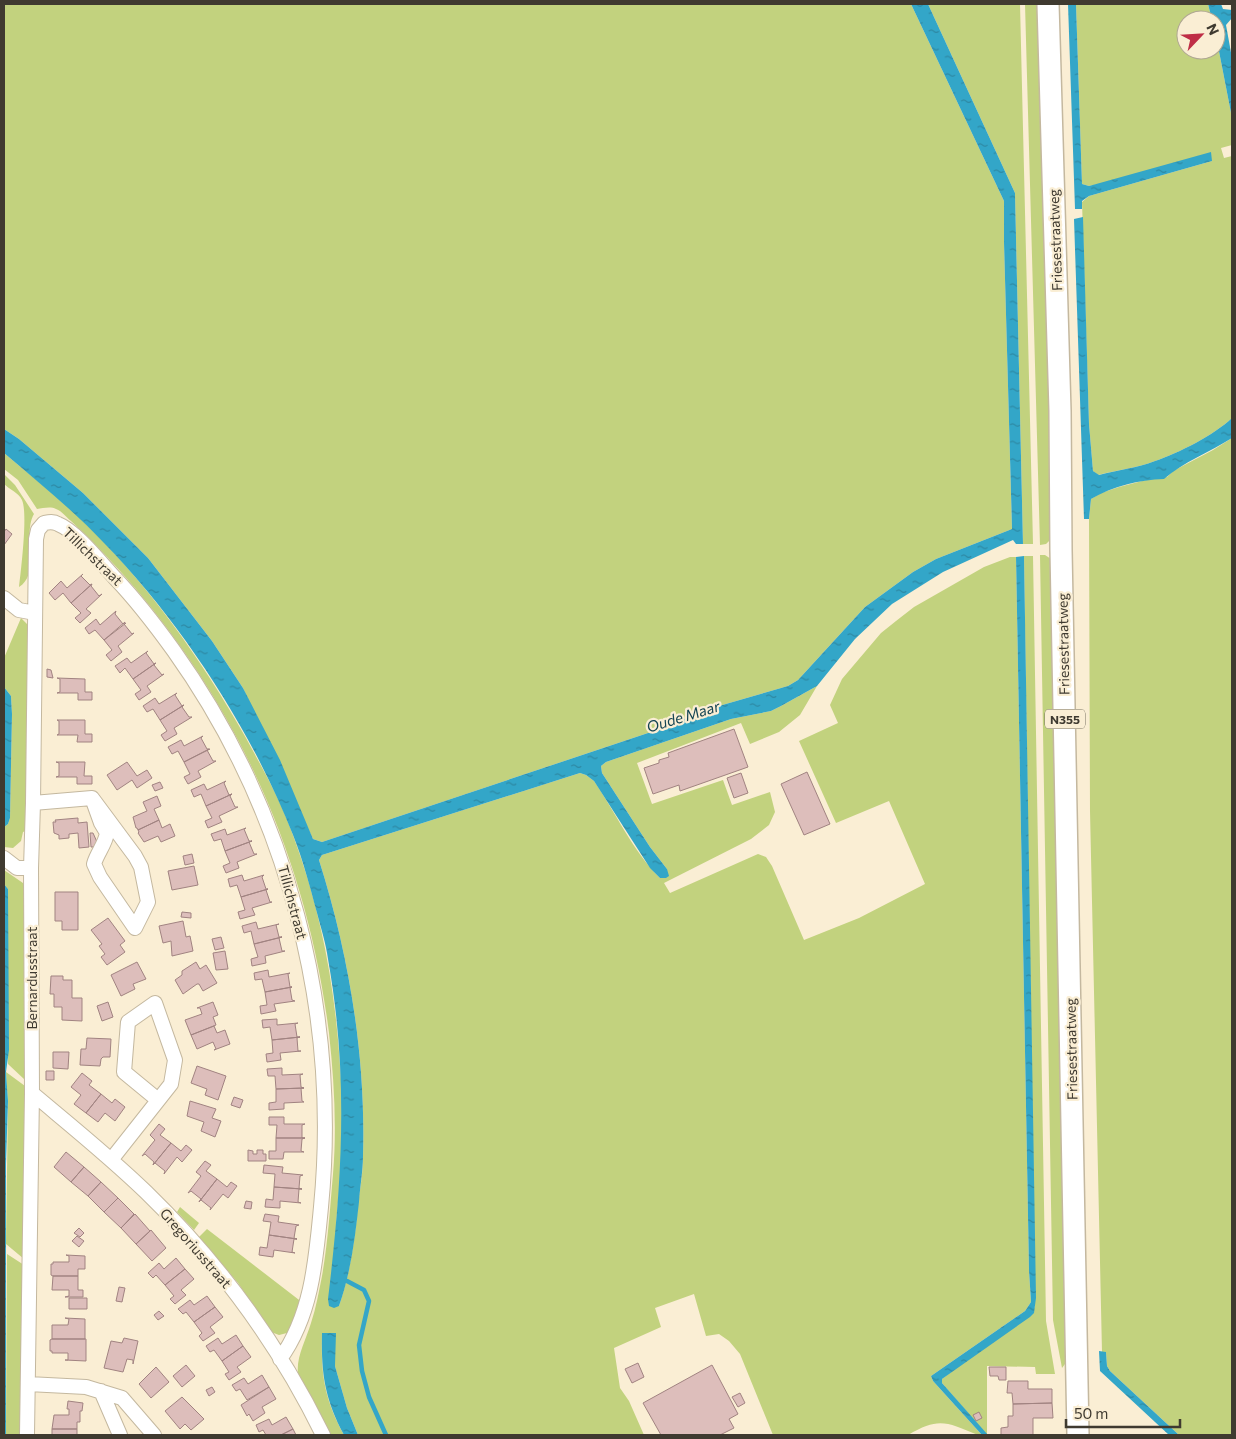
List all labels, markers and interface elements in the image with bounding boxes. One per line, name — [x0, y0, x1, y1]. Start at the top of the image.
north arrow — [1176, 10, 1226, 60]
text: N — [1203, 21, 1223, 38]
street label: Friesestraatweg — [1045, 188, 1065, 291]
street label: Tillichstraat — [60, 523, 126, 589]
street label: Friesestraatweg — [1054, 592, 1072, 695]
water label: Oude Maar — [644, 696, 723, 736]
road number: N355 — [1045, 710, 1085, 729]
street label: Tillichstraat — [275, 863, 311, 941]
street label: Bernardusstraat — [23, 926, 40, 1029]
street label: Friesestraatweg — [1062, 997, 1080, 1100]
street label: Gregoriusstraat — [157, 1205, 235, 1292]
scale bar — [1066, 1396, 1180, 1428]
text: 50 m — [1074, 1404, 1108, 1422]

